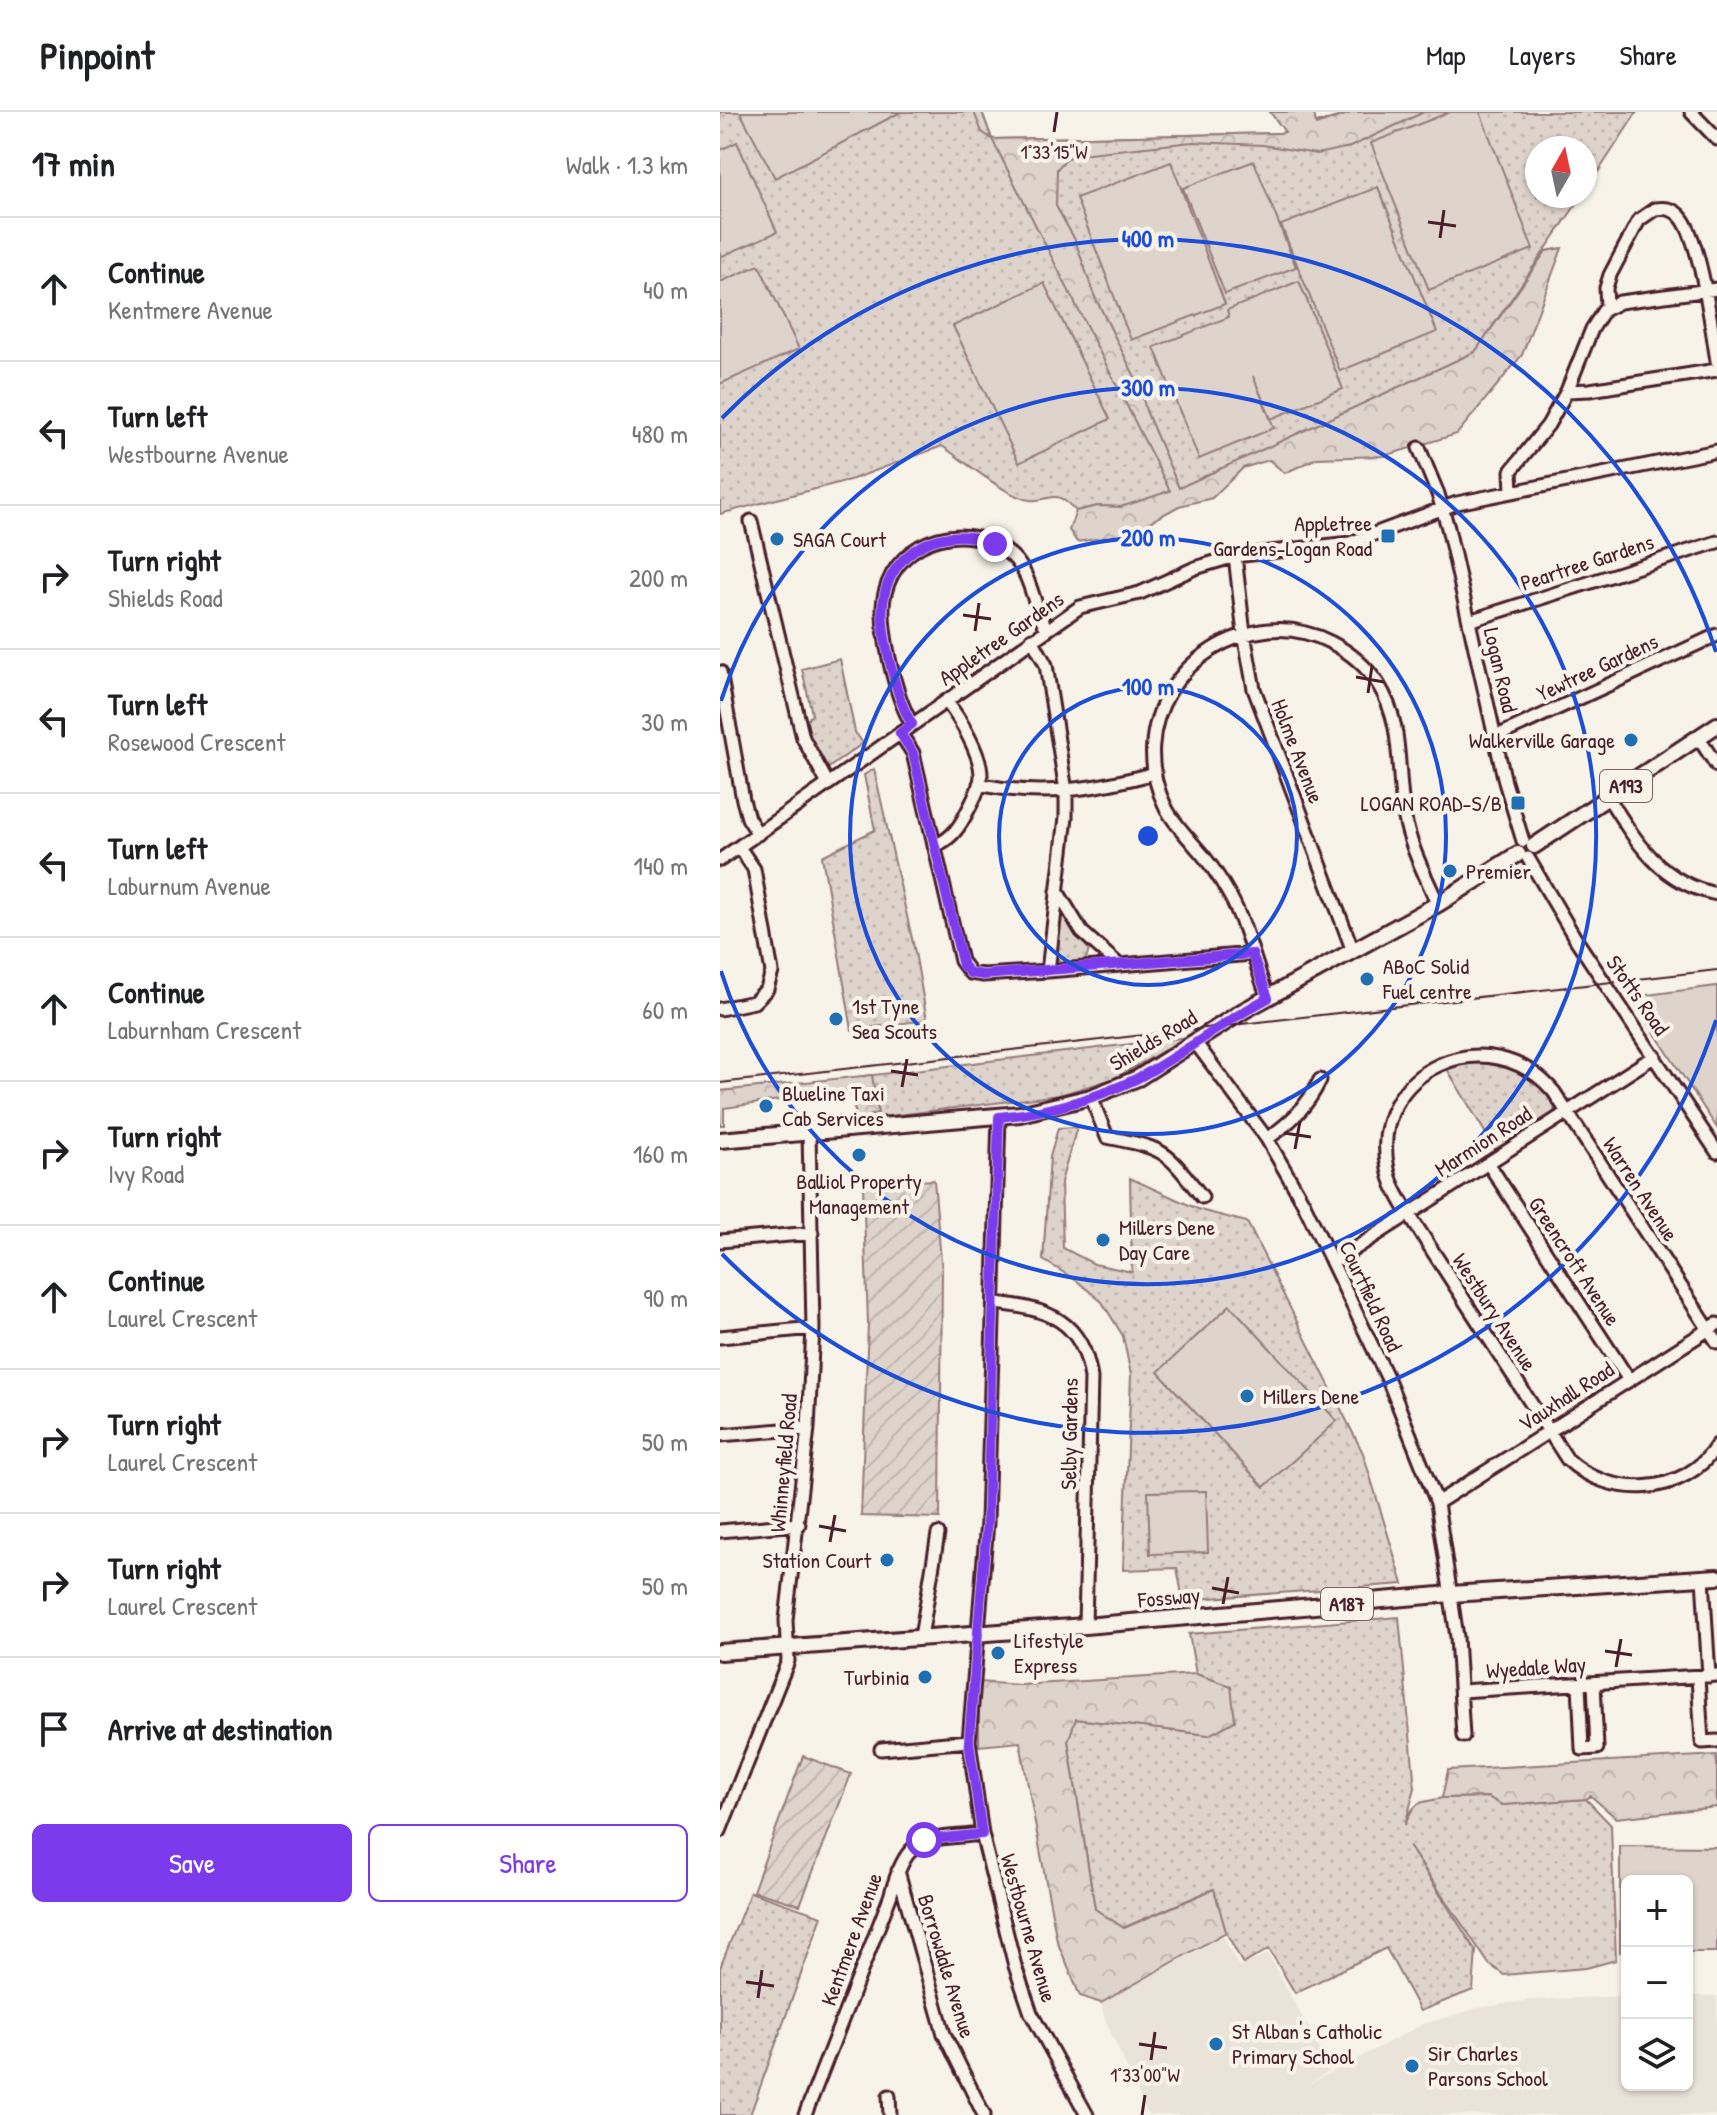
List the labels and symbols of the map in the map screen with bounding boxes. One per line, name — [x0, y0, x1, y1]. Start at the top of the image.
north arrow — [1525, 136, 1597, 208]
text: 1°33'15"W — [1020, 138, 1088, 165]
text: 400 m — [1122, 222, 1174, 254]
text: 300 m — [1121, 371, 1175, 403]
place label: Appletree Gardens-Logan Road — [1213, 508, 1372, 563]
text: 200 m — [1121, 521, 1175, 553]
place label: SAGA Court — [793, 524, 886, 554]
route end — [977, 526, 1013, 562]
street label: Peartree Gardens — [1517, 526, 1657, 598]
marker: Appletree Gardens-Logan Road — [1379, 527, 1397, 545]
marker: SAGA Court — [768, 530, 786, 548]
street label: Appletree Gardens — [933, 584, 1069, 692]
street label: Logan Road — [1477, 624, 1525, 716]
street label: Yewtree Gardens — [1531, 626, 1663, 708]
text: 100 m — [1122, 670, 1174, 702]
street label: Holme Avenue — [1264, 694, 1332, 808]
place label: Walkerville Garage — [1469, 725, 1615, 755]
marker: Walkerville Garage — [1622, 731, 1640, 749]
road number: A193 — [1600, 770, 1652, 802]
place label: LOGAN ROAD-S/B — [1361, 788, 1502, 818]
marker: LOGAN ROAD-S/B — [1509, 794, 1527, 812]
centre of rings — [1134, 822, 1162, 850]
place label: Premier — [1466, 856, 1531, 886]
marker: Premier — [1441, 862, 1459, 880]
street label: Stotts Road — [1600, 949, 1677, 1041]
place label: ABoC Solid Fuel centre — [1382, 951, 1472, 1006]
marker: ABoC Solid Fuel centre — [1358, 970, 1376, 988]
place label: 1st Tyne Sea Scouts — [852, 991, 937, 1046]
street label: Shields Road — [1104, 1002, 1203, 1078]
marker: 1st Tyne Sea Scouts — [827, 1010, 845, 1028]
place label: Blueline Taxi Cab Services — [782, 1078, 885, 1133]
marker: Blueline Taxi Cab Services — [757, 1097, 775, 1115]
street label: Marmion Road — [1429, 1098, 1538, 1184]
street label: Warren Avenue — [1596, 1131, 1686, 1247]
marker: Balliol Property Management — [850, 1146, 868, 1164]
place label: Balliol Property Management — [796, 1166, 922, 1221]
street label: Greencroft Avenue — [1522, 1190, 1628, 1332]
place label: Millers Dene Day Care — [1119, 1212, 1215, 1267]
marker: Millers Dene Day Care — [1094, 1231, 1112, 1249]
street label: Courtfield Road — [1332, 1236, 1410, 1357]
street label: Westbury Avenue — [1446, 1247, 1544, 1377]
street label: Vauxhall Road — [1512, 1354, 1620, 1438]
street label: Selby Gardens — [1053, 1378, 1085, 1490]
place label: Millers Dene — [1263, 1381, 1359, 1411]
marker: Millers Dene — [1238, 1387, 1256, 1405]
street label: Whinneyfield Road — [762, 1392, 804, 1533]
place label: Station Court — [763, 1545, 871, 1575]
marker: Station Court — [878, 1551, 896, 1569]
street label: Fossway — [1136, 1579, 1201, 1615]
road number: A187 — [1321, 1588, 1373, 1620]
place label: Lifestyle Express — [1014, 1625, 1084, 1680]
marker: Lifestyle Express — [989, 1644, 1007, 1662]
street label: Wyedale Way — [1485, 1649, 1587, 1685]
place label: Turbinia — [844, 1662, 909, 1692]
marker: Turbinia — [916, 1668, 934, 1686]
route start — [906, 1822, 942, 1858]
street label: Westbourne Avenue — [993, 1850, 1065, 2006]
street label: Kentmere Avenue — [813, 1868, 889, 2010]
street label: Borrowdale Avenue — [911, 1891, 983, 2042]
place label: St Alban's Catholic Primary School — [1232, 2016, 1382, 2071]
marker: St Alban's Catholic Primary School — [1207, 2035, 1225, 2053]
place label: Sir Charles Parsons School — [1428, 2038, 1548, 2093]
marker: Sir Charles Parsons School — [1403, 2057, 1421, 2075]
text: 1°33'00"W — [1110, 2061, 1180, 2088]

